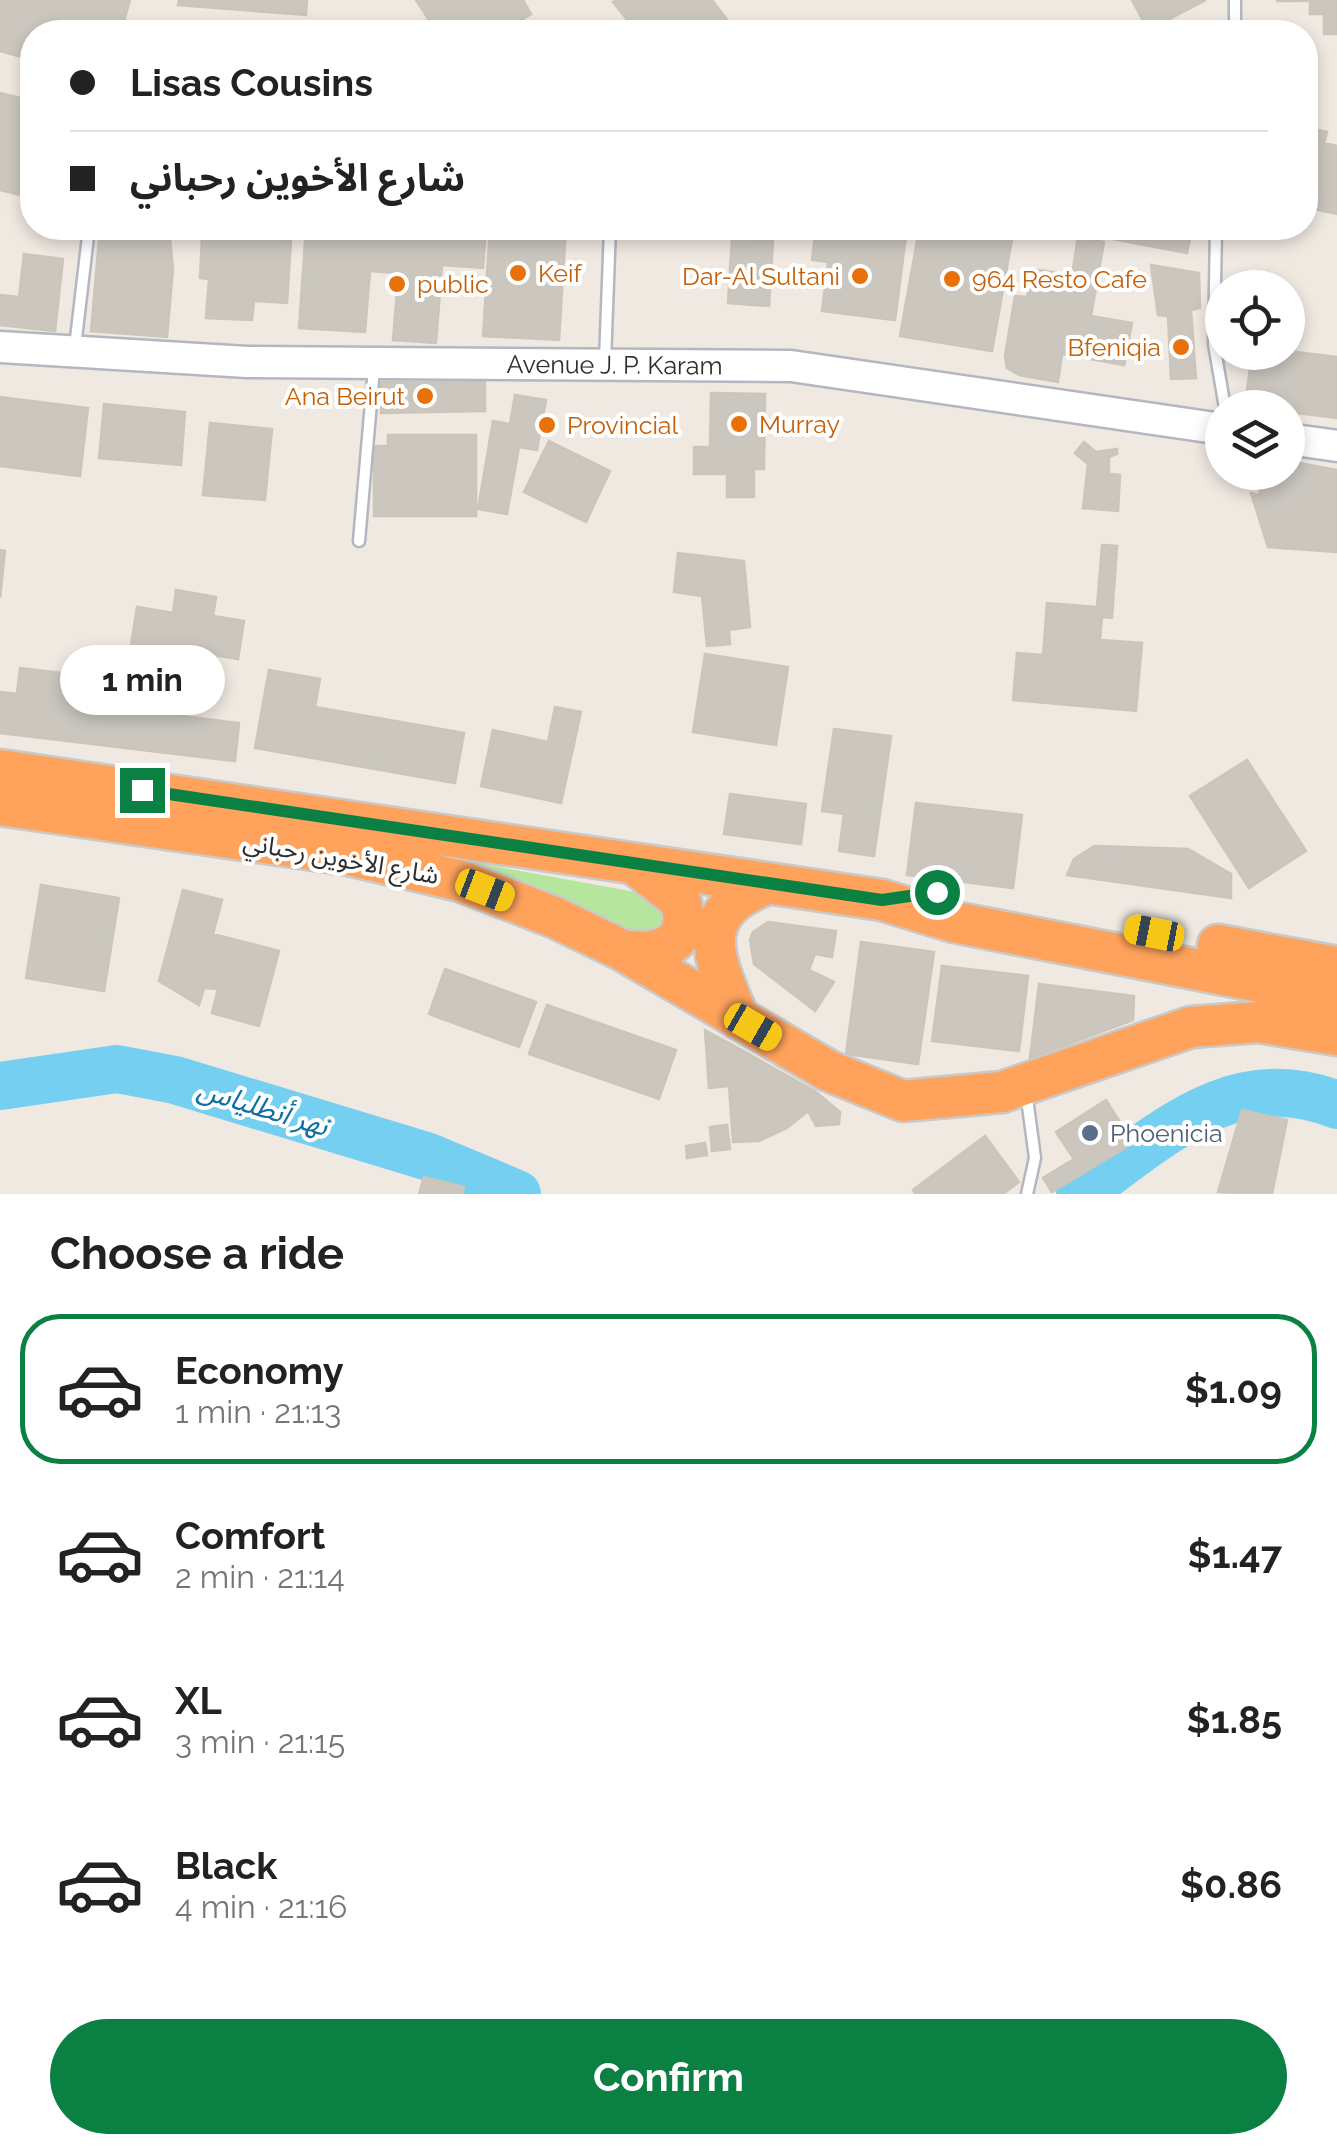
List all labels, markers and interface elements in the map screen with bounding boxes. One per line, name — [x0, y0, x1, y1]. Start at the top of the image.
text: Lisas Cousins — [130, 60, 373, 105]
text: شارع الأخوين رحباني — [130, 155, 465, 200]
place label: Keif — [538, 258, 583, 288]
place label: Dar-Al Sultani — [682, 261, 840, 291]
marker: Keif — [507, 262, 529, 284]
place label: 964 Resto Cafe — [972, 264, 1147, 294]
marker: Dar-Al Sultani — [849, 265, 871, 287]
marker: 964 Resto Cafe — [941, 268, 963, 290]
place label: public — [417, 269, 489, 299]
map controls — [1205, 270, 1305, 490]
button: locate — [1205, 270, 1305, 370]
marker: public — [386, 273, 408, 295]
place label: Bfeniqia — [1067, 332, 1161, 362]
marker: Bfeniqia — [1170, 336, 1192, 358]
street label: Avenue J. P. Karam — [506, 349, 723, 380]
place label: Ana Beirut — [285, 381, 406, 411]
marker: Ana Beirut — [414, 385, 436, 407]
button: layers — [1205, 390, 1305, 490]
place label: Murray — [759, 409, 841, 439]
place label: Provincial — [567, 410, 678, 440]
marker: Murray — [728, 413, 750, 435]
marker: Provincial — [536, 414, 558, 436]
callout: 1 min — [59, 645, 224, 715]
text: 1 min — [102, 661, 183, 698]
route end — [120, 768, 165, 813]
street label: شارع الأخوين رحباني — [240, 826, 441, 895]
car — [452, 865, 518, 915]
route start — [915, 870, 960, 915]
car — [1122, 913, 1186, 953]
car — [720, 999, 786, 1055]
water label: نهر أنطلياس — [194, 1072, 334, 1143]
place label: Phoenicia — [1110, 1118, 1223, 1148]
marker: Phoenicia — [1079, 1122, 1101, 1144]
text: Choose a ride — [50, 1227, 344, 1280]
icon: car — [55, 1344, 145, 1434]
text: Economy — [175, 1348, 344, 1393]
text: $1.09 — [1185, 1367, 1282, 1412]
text: 1 min · 21:13 — [175, 1393, 341, 1430]
icon: car — [55, 1509, 145, 1599]
text: Comfort — [175, 1513, 325, 1558]
text: $1.47 — [1188, 1532, 1282, 1577]
text: 2 min · 21:14 — [175, 1558, 345, 1595]
icon: car — [55, 1674, 145, 1764]
text: XL — [175, 1678, 222, 1723]
text: $1.85 — [1187, 1697, 1282, 1742]
text: 3 min · 21:15 — [175, 1723, 345, 1760]
icon: car — [55, 1839, 145, 1929]
text: Black — [175, 1843, 277, 1888]
text: $0.86 — [1180, 1862, 1282, 1907]
text: 4 min · 21:16 — [175, 1888, 347, 1925]
button: Confirm — [50, 2019, 1287, 2134]

